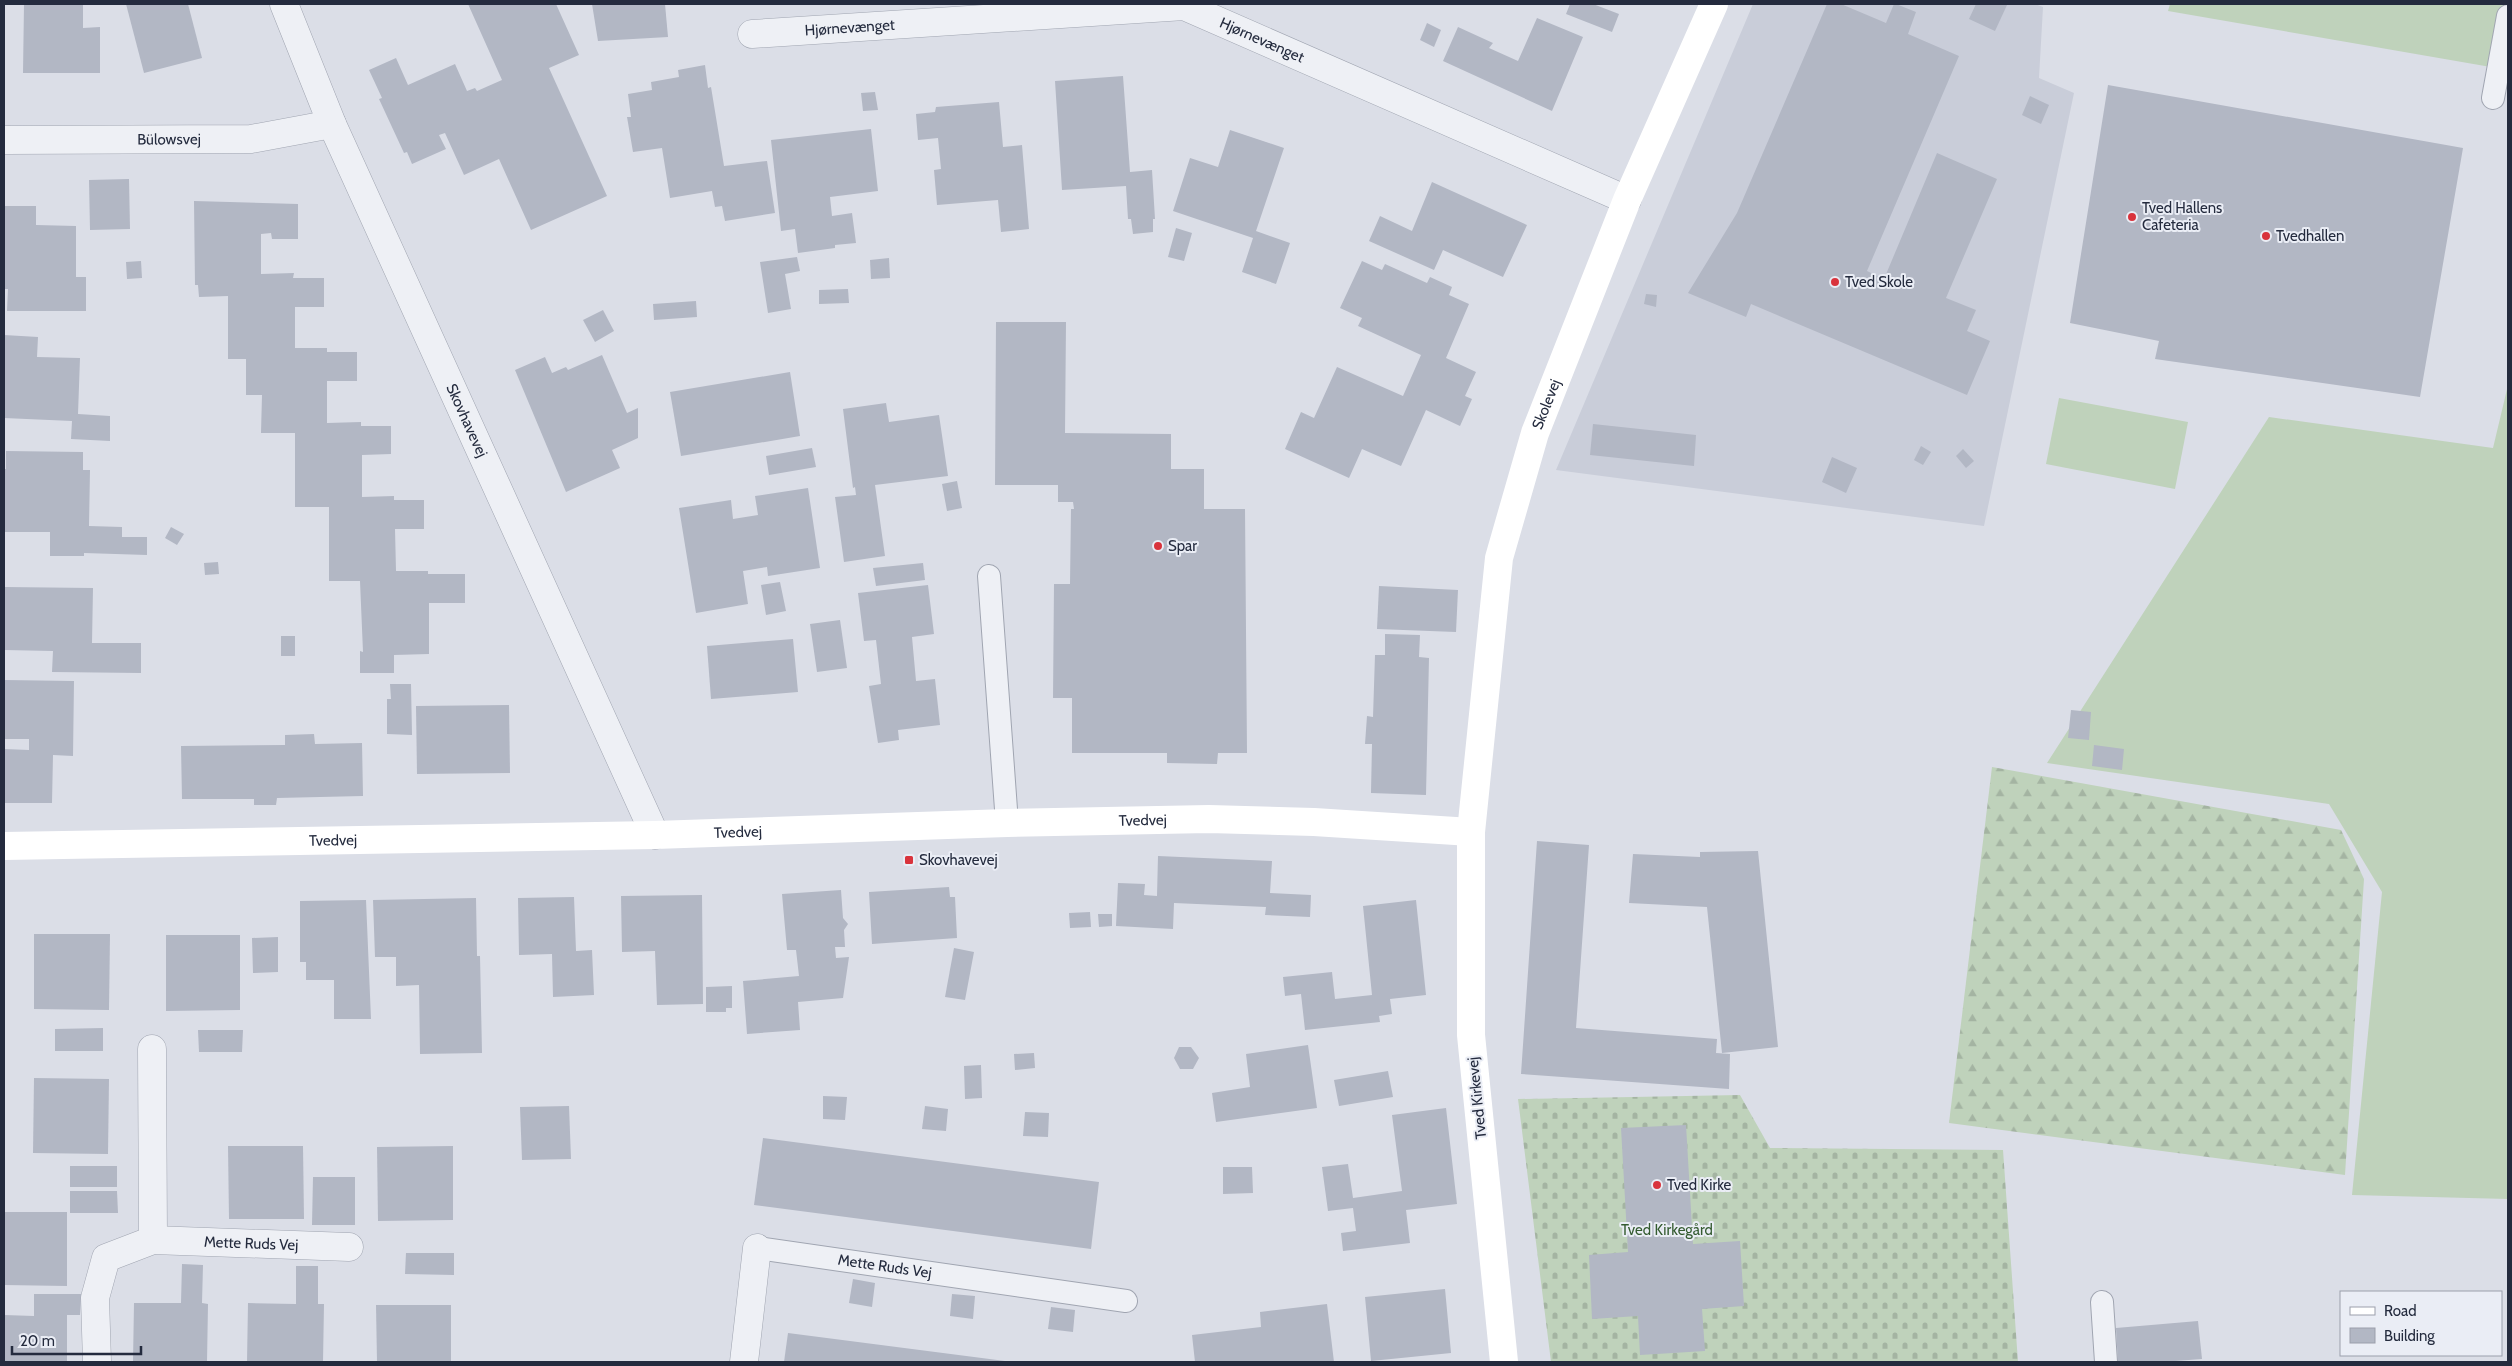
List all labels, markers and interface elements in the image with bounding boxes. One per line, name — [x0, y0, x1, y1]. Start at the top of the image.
street label: Hjørnevænget — [1217, 14, 1307, 66]
street label: Hjørnevænget — [804, 16, 895, 40]
street label: Bülowsvej — [137, 130, 201, 148]
place label: Tved Hallens Cafeteria — [2142, 199, 2222, 234]
marker: Tved Hallens Cafeteria — [2126, 211, 2138, 223]
place label: Tvedhallen — [2276, 227, 2344, 245]
marker: Tvedhallen — [2260, 230, 2272, 242]
place label: Tved Skole — [1845, 273, 1913, 291]
marker: Tved Skole — [1829, 276, 1841, 288]
street label: Skolevej — [1528, 377, 1564, 432]
street label: Skovhavevej — [442, 381, 491, 460]
place label: Spar — [1168, 537, 1197, 555]
marker: Spar — [1152, 540, 1164, 552]
street label: Tvedvej — [1118, 811, 1167, 830]
street label: Tvedvej — [713, 822, 762, 842]
street label: Tvedvej — [309, 831, 357, 850]
place label: Skovhavevej — [919, 851, 998, 869]
marker: Skovhavevej — [903, 854, 915, 866]
street label: Tved Kirkevej — [1464, 1056, 1490, 1140]
place label: Tved Kirke — [1667, 1176, 1732, 1194]
marker: Tved Kirke — [1651, 1179, 1663, 1191]
park label: Tved Kirkegård — [1621, 1221, 1713, 1239]
street label: Mette Ruds Vej — [203, 1233, 299, 1254]
street label: Mette Ruds Vej — [837, 1251, 933, 1282]
legend — [2340, 1291, 2502, 1356]
text: Road — [2384, 1302, 2417, 1320]
scale bar — [12, 1324, 141, 1356]
text: Building — [2384, 1327, 2435, 1345]
text: 20 m — [20, 1332, 55, 1350]

